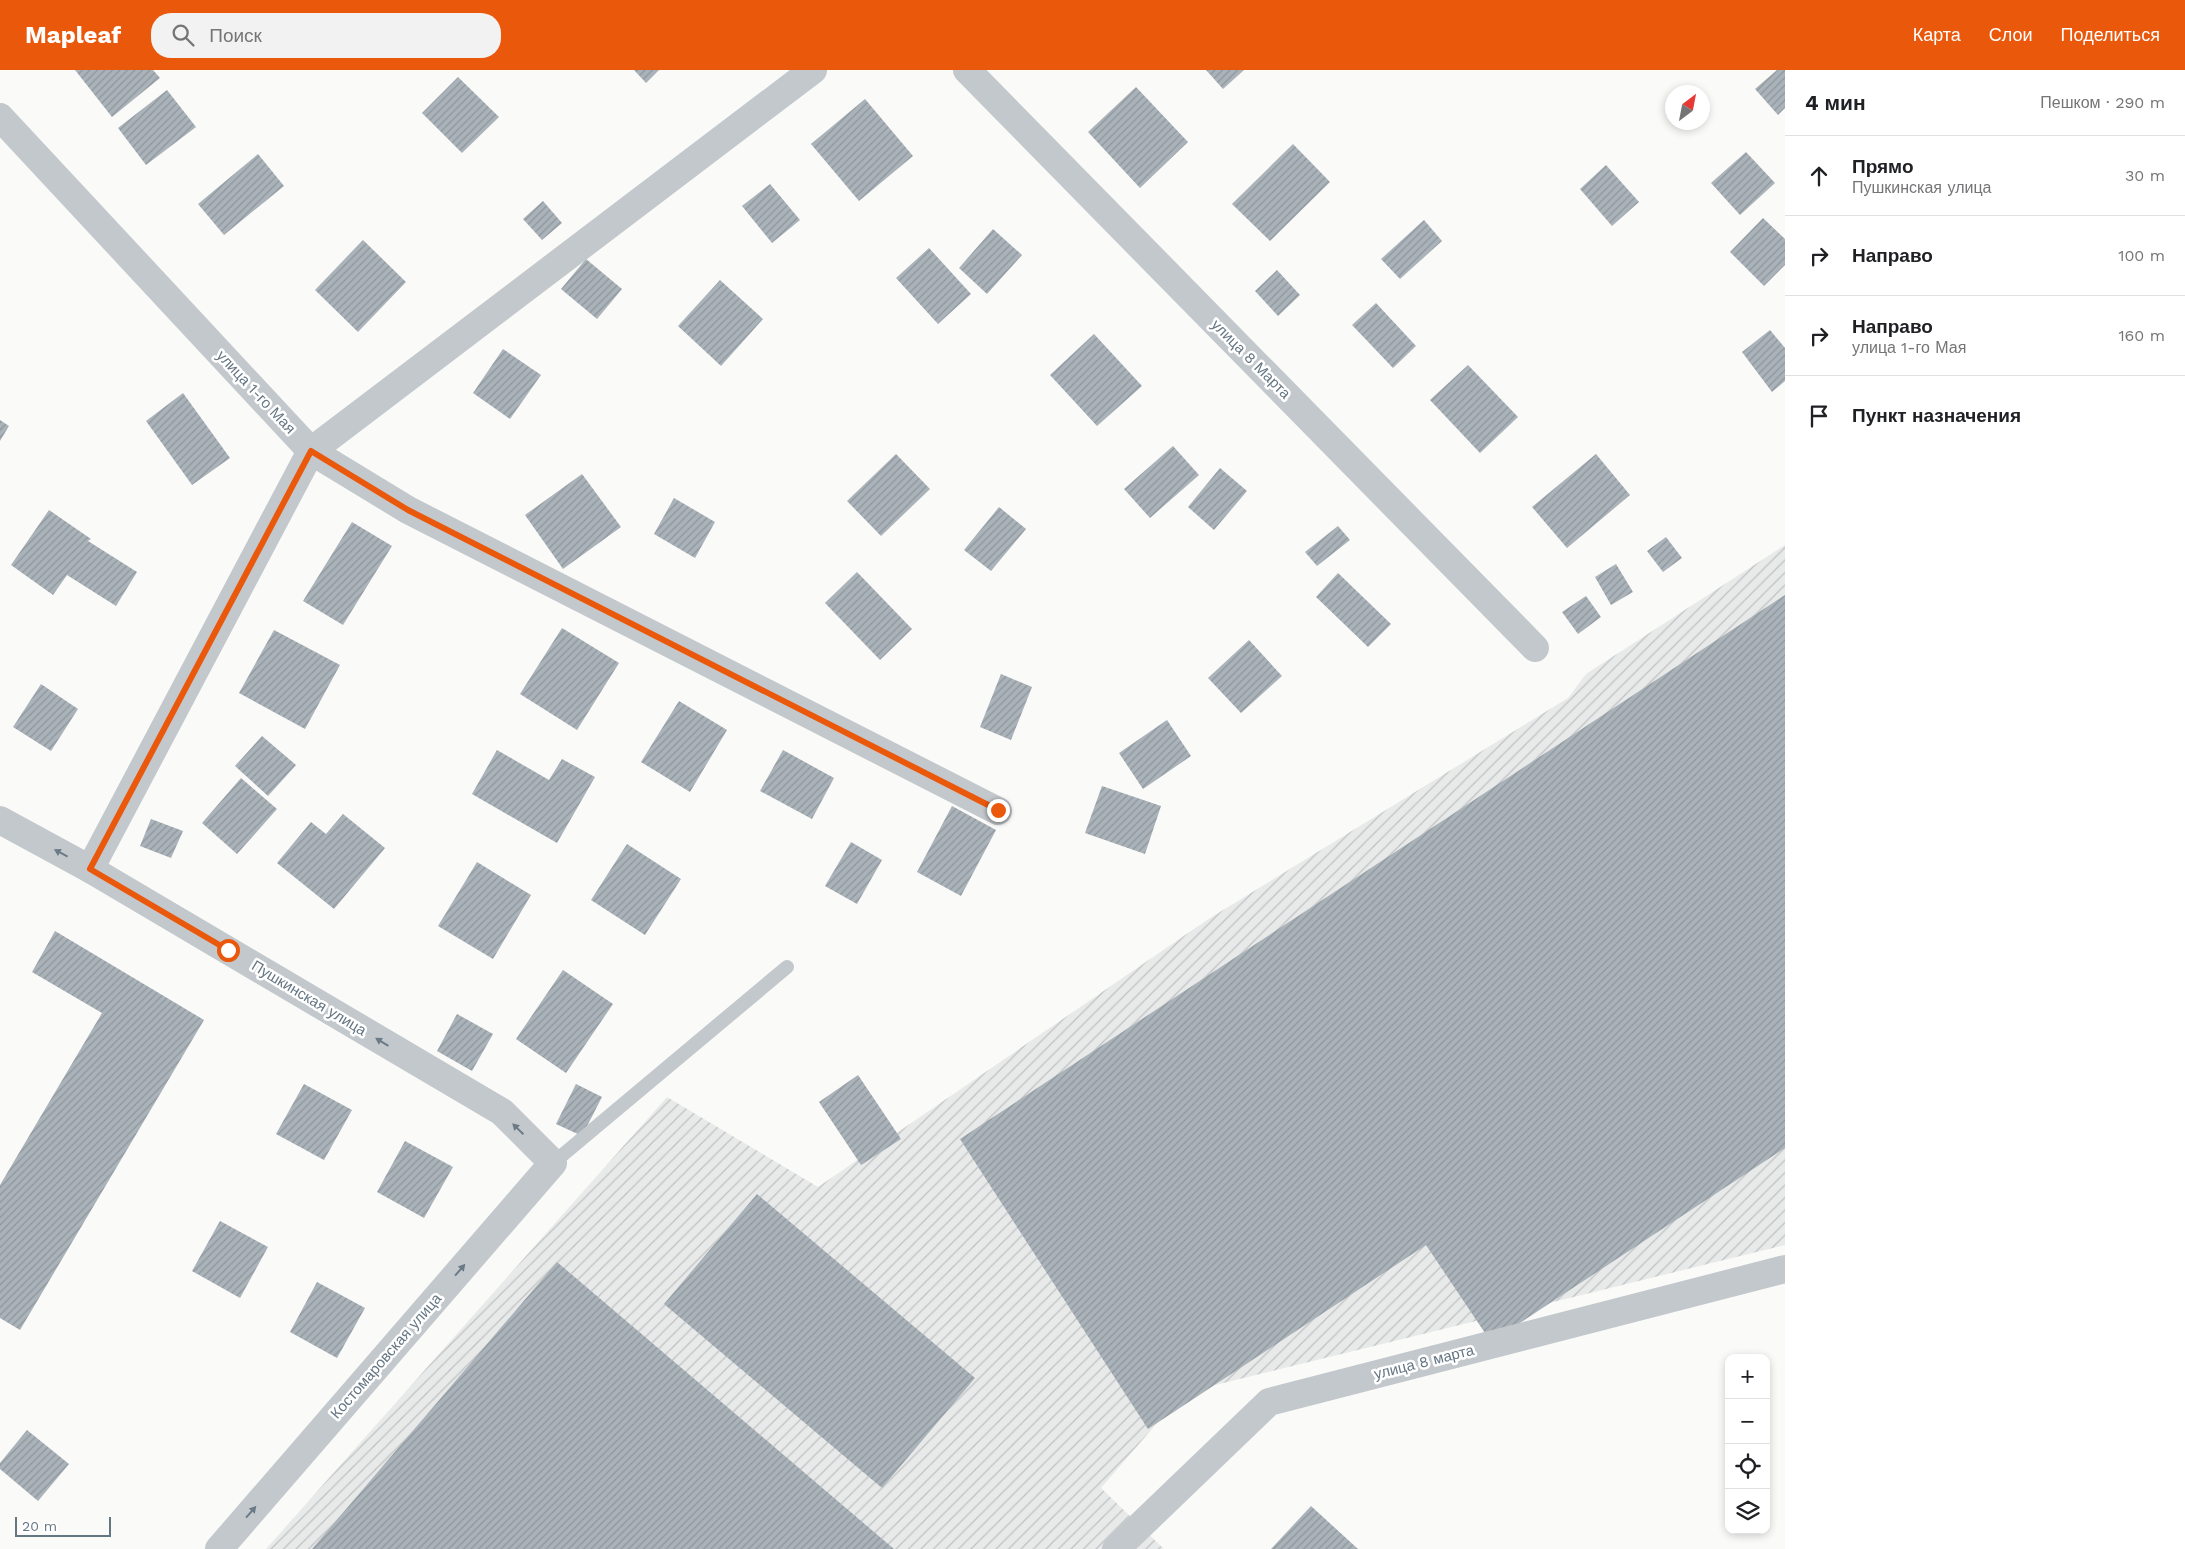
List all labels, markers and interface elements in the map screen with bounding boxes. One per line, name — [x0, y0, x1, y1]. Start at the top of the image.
search box — [151, 13, 501, 58]
text: Mapleaf — [25, 21, 121, 49]
icon: search — [169, 21, 197, 49]
text: Поиск — [209, 24, 262, 47]
text: Карта — [1913, 24, 1961, 45]
text: Слои — [1989, 24, 2033, 45]
text: Поделиться — [2061, 24, 2160, 45]
north arrow — [1665, 85, 1710, 130]
text: 4 мин — [1805, 90, 1866, 115]
text: Пешком · 290 m — [2040, 93, 2165, 112]
text: Прямо — [1852, 155, 1914, 178]
icon: ahead — [1805, 162, 1833, 190]
text: 30 m — [2125, 166, 2165, 185]
text: Пушкинская улица — [1852, 178, 1991, 197]
icon: right — [1805, 242, 1833, 270]
text: Направо — [1852, 244, 1933, 267]
text: 100 m — [2118, 246, 2165, 265]
text: Направо — [1852, 315, 1933, 338]
street label: улица 8 Марта — [1208, 316, 1295, 403]
icon: right — [1805, 322, 1833, 350]
text: 160 m — [2118, 326, 2165, 345]
text: улица 1-го Мая — [1852, 338, 1966, 357]
street label: улица 1-го Мая — [213, 347, 299, 437]
icon: arrive — [1805, 402, 1833, 430]
text: Пункт назначения — [1852, 404, 2021, 427]
route end — [987, 799, 1010, 822]
one-way arrow — [53, 849, 68, 857]
route start — [217, 939, 240, 962]
street label: Пушкинская улица — [248, 957, 370, 1040]
one-way arrow — [375, 1037, 389, 1046]
one-way arrow — [513, 1123, 525, 1135]
one-way arrow — [455, 1264, 466, 1277]
street label: Костомаровская улица — [327, 1289, 446, 1422]
street label: улица 8 марта — [1372, 1341, 1477, 1383]
map controls — [1725, 1354, 1770, 1534]
button: + — [1725, 1354, 1770, 1399]
button: − — [1725, 1399, 1770, 1444]
button: locate — [1725, 1444, 1770, 1489]
button: layers — [1725, 1489, 1770, 1534]
one-way arrow — [245, 1507, 257, 1519]
scale bar — [15, 1514, 111, 1537]
text: 20 m — [22, 1518, 57, 1534]

